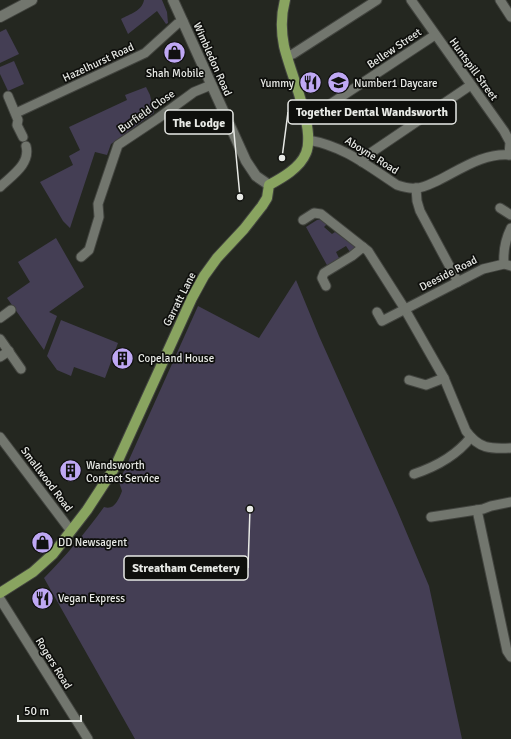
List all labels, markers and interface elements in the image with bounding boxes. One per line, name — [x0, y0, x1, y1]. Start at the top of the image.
street label: Wimbledon Road — [191, 20, 235, 98]
street label: Bellew Street — [365, 25, 424, 71]
street label: Huntspill Street — [446, 35, 501, 103]
street label: Hazelhurst Road — [60, 40, 136, 85]
shop icon: Shah Mobile — [162, 40, 188, 66]
place label: Shah Mobile — [146, 67, 204, 80]
restaurant icon: Yummy — [297, 70, 323, 96]
school or university icon: Number1 Daycare — [325, 70, 351, 96]
place label: Yummy — [260, 77, 295, 90]
place label: Number1 Daycare — [354, 77, 438, 90]
street label: Burfield Close — [115, 87, 177, 136]
callout: Together Dental Wandsworth — [288, 100, 456, 124]
text: Together Dental Wandsworth — [296, 105, 449, 120]
callout: The Lodge — [165, 110, 233, 134]
text: The Lodge — [173, 116, 225, 131]
street label: Aboyne Road — [343, 134, 401, 177]
street label: Deeside Road — [417, 253, 480, 294]
street label: Garratt Lane — [160, 270, 199, 328]
building icon: Copeland House — [110, 345, 136, 371]
place label: Copeland House — [138, 352, 214, 365]
street label: Smallwood Road — [18, 444, 75, 514]
building icon: Wandsworth Contact Service — [57, 458, 83, 484]
place label: Wandsworth Contact Service — [86, 459, 160, 485]
shop icon: DD Newsagent — [30, 529, 56, 555]
place label: DD Newsagent — [58, 536, 127, 549]
callout: Streatham Cemetery — [124, 556, 248, 580]
text: Streatham Cemetery — [132, 561, 240, 576]
restaurant icon: Vegan Express — [30, 585, 56, 611]
place label: Vegan Express — [58, 592, 125, 605]
street label: Rogers Road — [33, 635, 75, 692]
scale bar — [18, 697, 81, 723]
text: 50 m — [24, 704, 49, 719]

